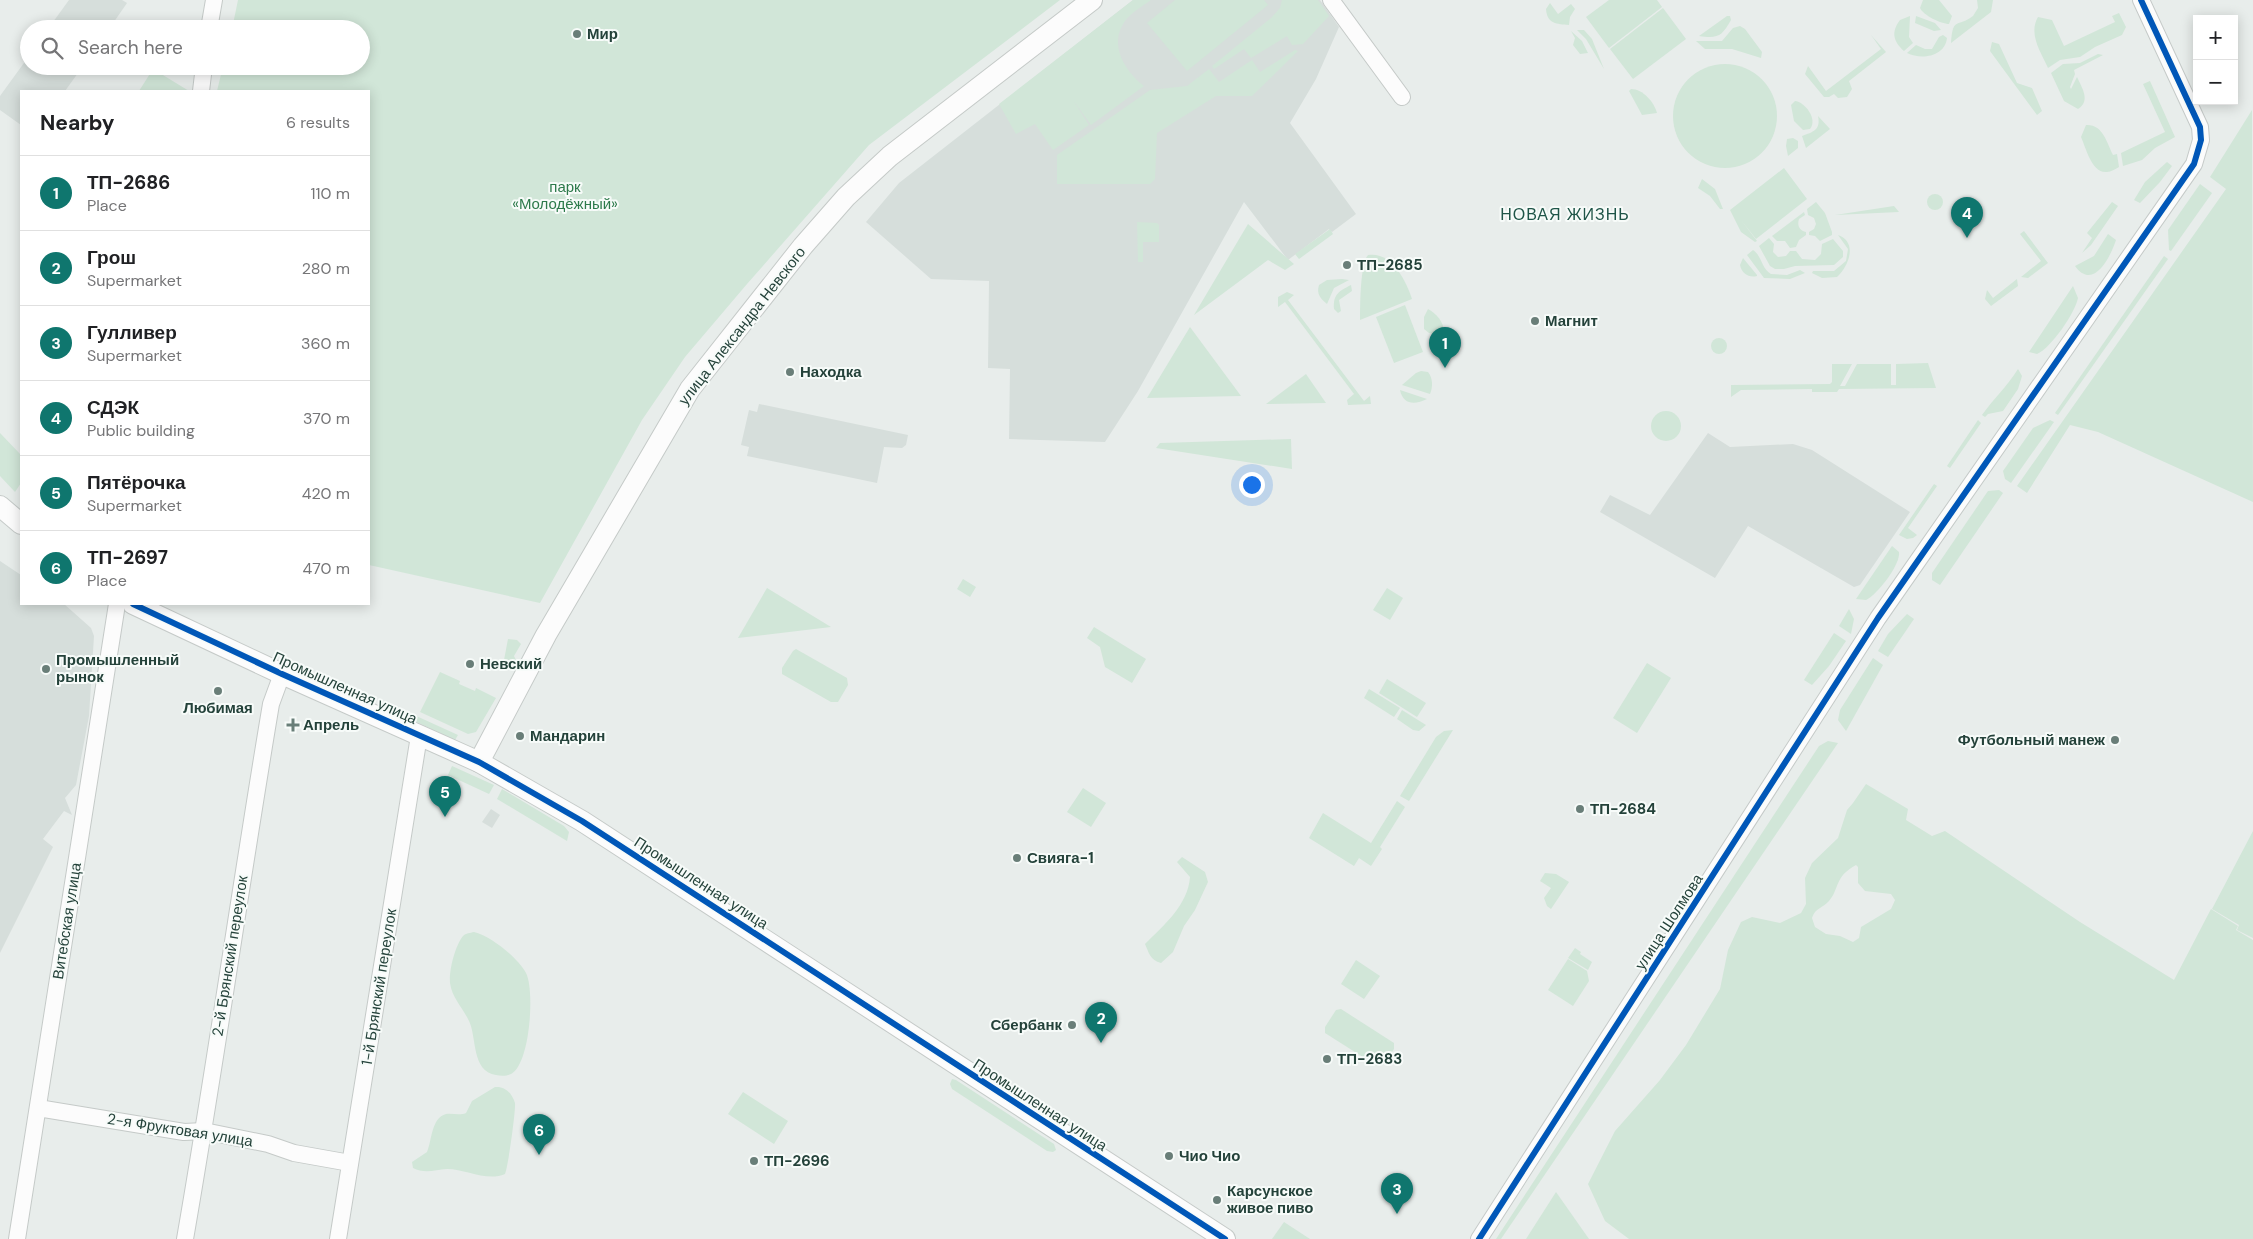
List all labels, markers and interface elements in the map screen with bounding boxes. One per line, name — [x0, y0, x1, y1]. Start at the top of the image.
map controls — [2193, 15, 2238, 105]
button: + — [2193, 15, 2238, 60]
search box — [20, 20, 370, 75]
place label: Мир — [587, 24, 618, 44]
marker: Мир — [571, 28, 583, 40]
icon: search — [38, 34, 66, 62]
text: Search here — [78, 35, 183, 60]
button: − — [2193, 60, 2238, 105]
text: Nearby — [40, 109, 114, 137]
text: 6 results — [286, 112, 350, 133]
text: ТП-2686 — [87, 170, 170, 195]
park label: парк «Молодёжный» — [512, 177, 618, 214]
text: 1 — [53, 183, 59, 204]
text: 110 m — [311, 183, 350, 204]
text: Place — [87, 195, 127, 216]
pin: 4 — [1951, 197, 1983, 238]
district label: НОВАЯ ЖИЗНЬ — [1500, 204, 1630, 225]
street label: улица Александра Невского — [674, 243, 810, 409]
text: Грош — [87, 245, 136, 270]
place label: ТП-2685 — [1357, 255, 1423, 275]
text: 2 — [51, 258, 61, 279]
text: 280 m — [302, 258, 350, 279]
marker: ТП-2685 — [1341, 259, 1353, 271]
text: Supermarket — [87, 270, 182, 291]
place label: Магнит — [1545, 311, 1598, 331]
marker: Магнит — [1529, 315, 1541, 327]
text: Гулливер — [87, 320, 177, 345]
pin: 1 — [1429, 327, 1461, 368]
text: 3 — [51, 333, 61, 354]
text: 360 m — [301, 333, 350, 354]
text: Supermarket — [87, 345, 182, 366]
place label: Находка — [800, 362, 862, 382]
marker: Находка — [784, 366, 796, 378]
text: СДЭК — [87, 395, 139, 420]
text: 4 — [51, 408, 61, 429]
text: 370 m — [303, 408, 350, 429]
text: Public building — [87, 420, 195, 441]
text: Пятёрочка — [87, 470, 185, 495]
your location — [1239, 472, 1265, 498]
text: 5 — [51, 483, 61, 504]
text: 420 m — [302, 483, 350, 504]
text: Supermarket — [87, 495, 182, 516]
text: ТП-2697 — [87, 545, 168, 570]
text: 6 — [51, 558, 61, 579]
text: 470 m — [303, 558, 350, 579]
text: Place — [87, 570, 127, 591]
street label: Промышленная улица — [270, 647, 421, 729]
place label: Промышленный рынок — [56, 650, 179, 687]
place label: Невский — [480, 654, 542, 674]
marker: Невский — [464, 658, 476, 670]
marker: Промышленный рынок — [40, 663, 52, 675]
marker: Любимая — [212, 685, 224, 697]
place label: Любимая — [183, 698, 253, 718]
place label: Апрель — [303, 715, 359, 735]
marker: Апрель — [287, 719, 299, 731]
place label: Мандарин — [530, 726, 605, 746]
marker: Мандарин — [514, 730, 526, 742]
place label: Футбольный манеж — [1958, 730, 2105, 750]
marker: Футбольный манеж — [2109, 734, 2121, 746]
pin: 5 — [429, 776, 461, 817]
place label: ТП-2684 — [1590, 799, 1656, 819]
marker: ТП-2684 — [1574, 803, 1586, 815]
street label: Промышленная улица — [630, 832, 772, 934]
place label: Свияга-1 — [1027, 848, 1094, 868]
marker: Свияга-1 — [1011, 852, 1023, 864]
street label: Витебская улица — [48, 861, 86, 981]
street label: улица Шолмова — [1631, 870, 1708, 974]
street label: 2-й Брянский переулок — [207, 874, 253, 1038]
street label: 1-й Брянский переулок — [357, 907, 401, 1067]
pin: 2 — [1085, 1002, 1117, 1043]
place label: Сбербанк — [990, 1015, 1062, 1035]
marker: Сбербанк — [1066, 1019, 1078, 1031]
place label: ТП-2683 — [1337, 1049, 1402, 1069]
marker: ТП-2683 — [1321, 1053, 1333, 1065]
street label: Промышленная улица — [969, 1054, 1111, 1156]
street label: 2-я Фруктовая улица — [106, 1109, 255, 1151]
pin: 6 — [523, 1114, 555, 1155]
place label: Чио Чио — [1179, 1146, 1240, 1166]
marker: Чио Чио — [1163, 1150, 1175, 1162]
place label: ТП-2696 — [764, 1151, 829, 1171]
marker: ТП-2696 — [748, 1155, 760, 1167]
pin: 3 — [1381, 1173, 1413, 1214]
place label: Карсунское живое пиво — [1226, 1181, 1313, 1218]
marker: Карсунское живое пиво — [1211, 1194, 1223, 1206]

